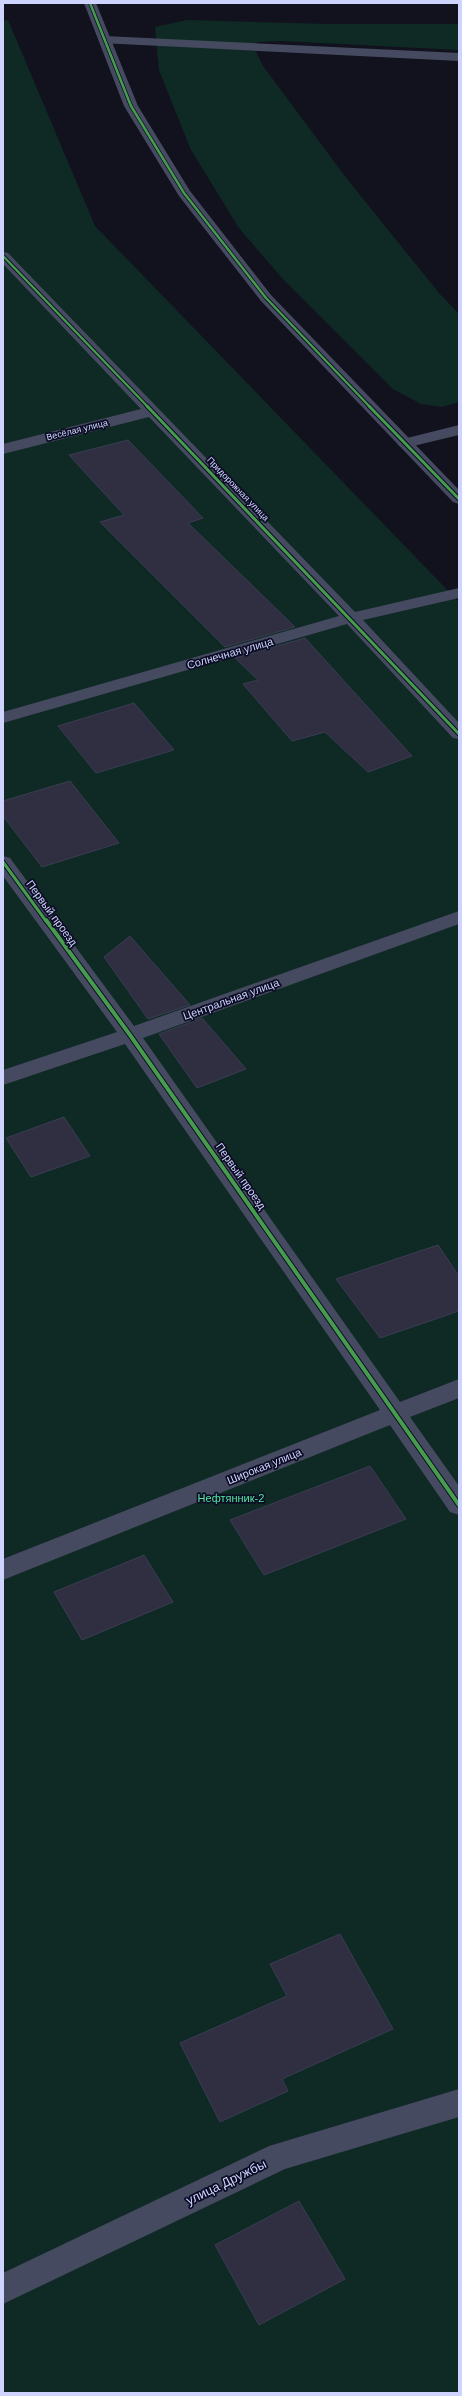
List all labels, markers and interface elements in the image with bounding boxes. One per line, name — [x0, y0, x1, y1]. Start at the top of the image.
street label: Весёлая улица — [45, 418, 109, 442]
street label: Придорожная улица — [205, 455, 271, 523]
street label: Солнечная улица — [185, 635, 275, 671]
street label: Первый проезд — [24, 878, 80, 949]
street label: Центральная улица — [181, 976, 281, 1022]
street label: Первый проезд — [214, 1140, 269, 1212]
street label: Широкая улица — [225, 1445, 304, 1486]
park label: Нефтянник-2 — [198, 1492, 264, 1504]
street label: улица Дружбы — [183, 2156, 269, 2208]

